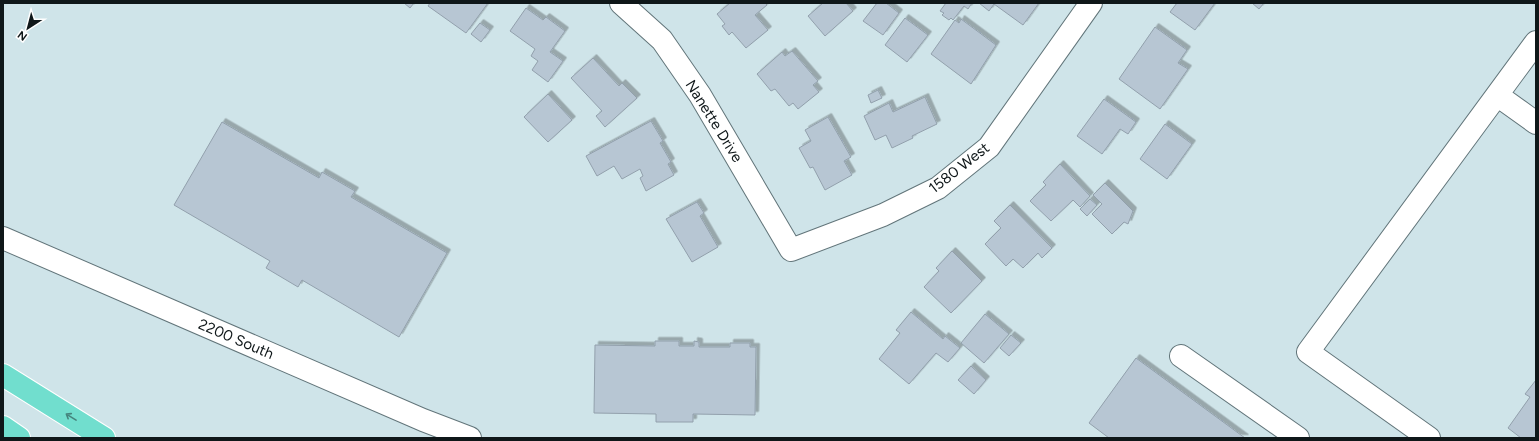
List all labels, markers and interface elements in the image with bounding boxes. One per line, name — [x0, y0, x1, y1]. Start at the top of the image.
north arrow — [8, 8, 48, 48]
text: N — [15, 28, 30, 43]
street label: Nanette Drive — [682, 76, 746, 166]
street label: 1580 West — [925, 139, 993, 197]
street label: 2200 South — [196, 315, 276, 363]
one-way arrow — [65, 413, 76, 421]

